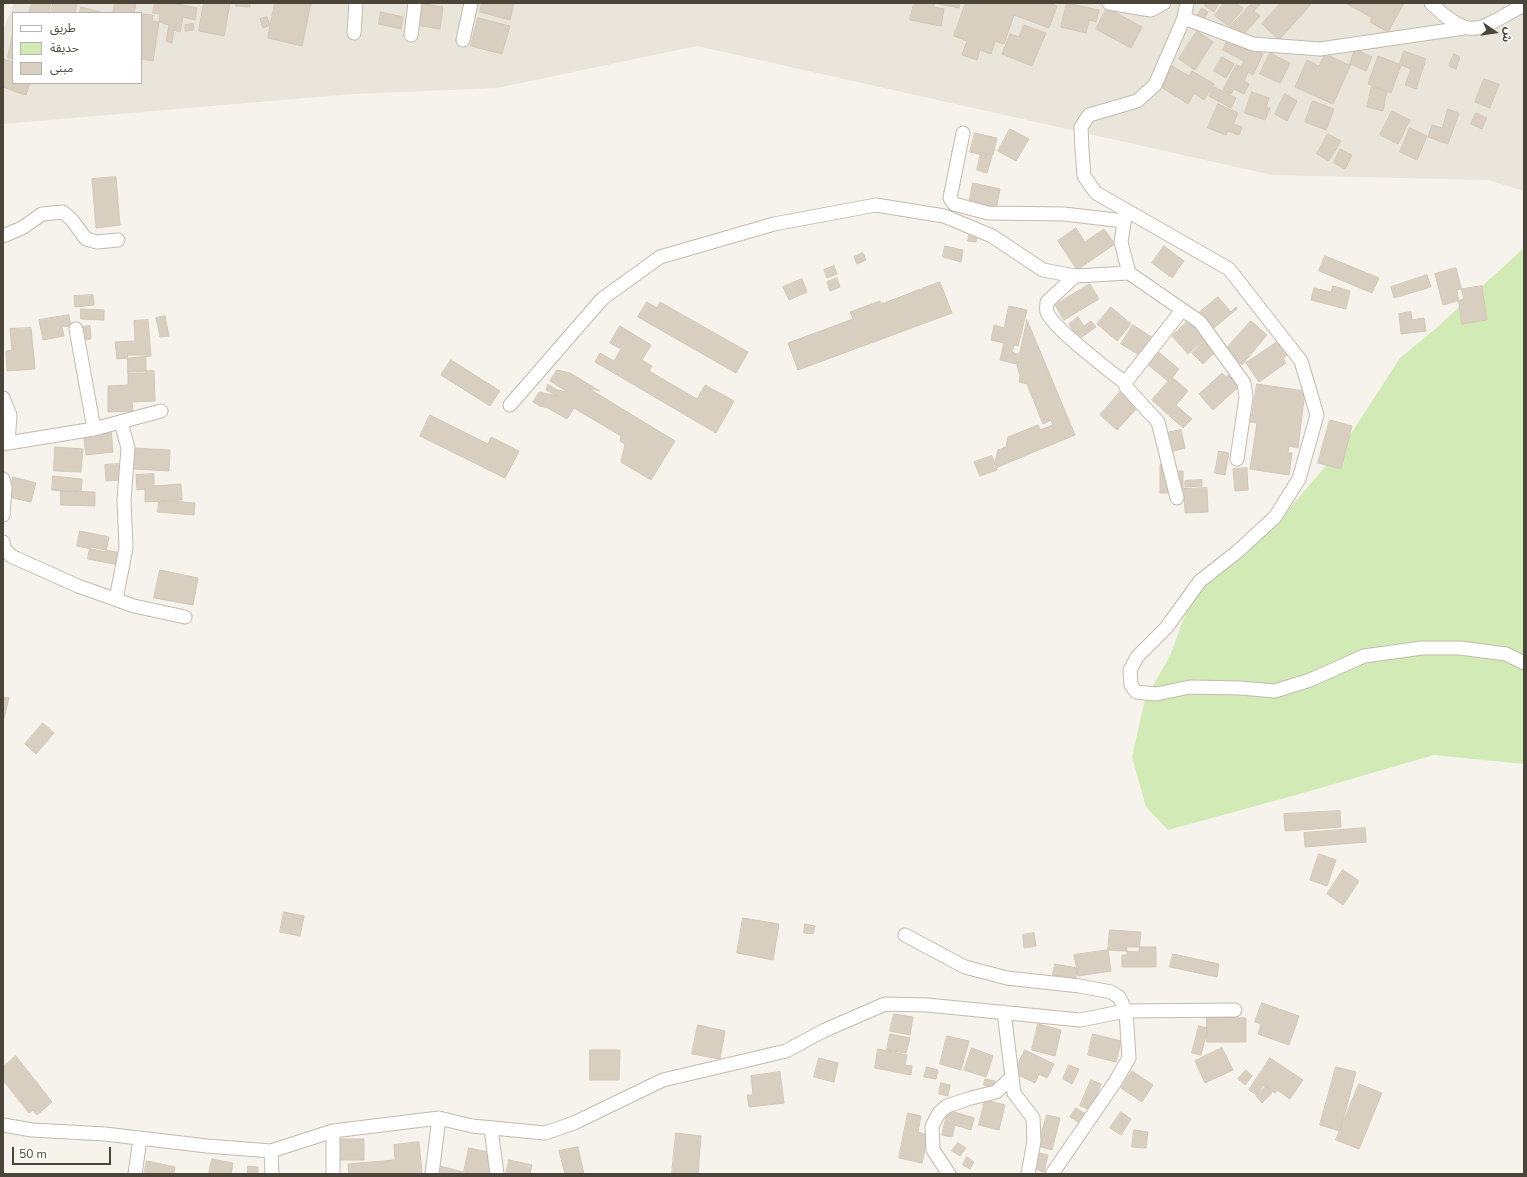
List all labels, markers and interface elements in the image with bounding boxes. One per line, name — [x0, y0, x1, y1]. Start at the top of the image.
legend — [12, 12, 142, 84]
north arrow — [1475, 12, 1515, 52]
text: طريق — [50, 20, 76, 36]
text: ش — [1498, 26, 1516, 44]
text: حديقة — [50, 40, 79, 56]
text: مبنى — [50, 60, 73, 76]
scale bar — [14, 1139, 113, 1165]
text: 50 m — [19, 1146, 47, 1162]

